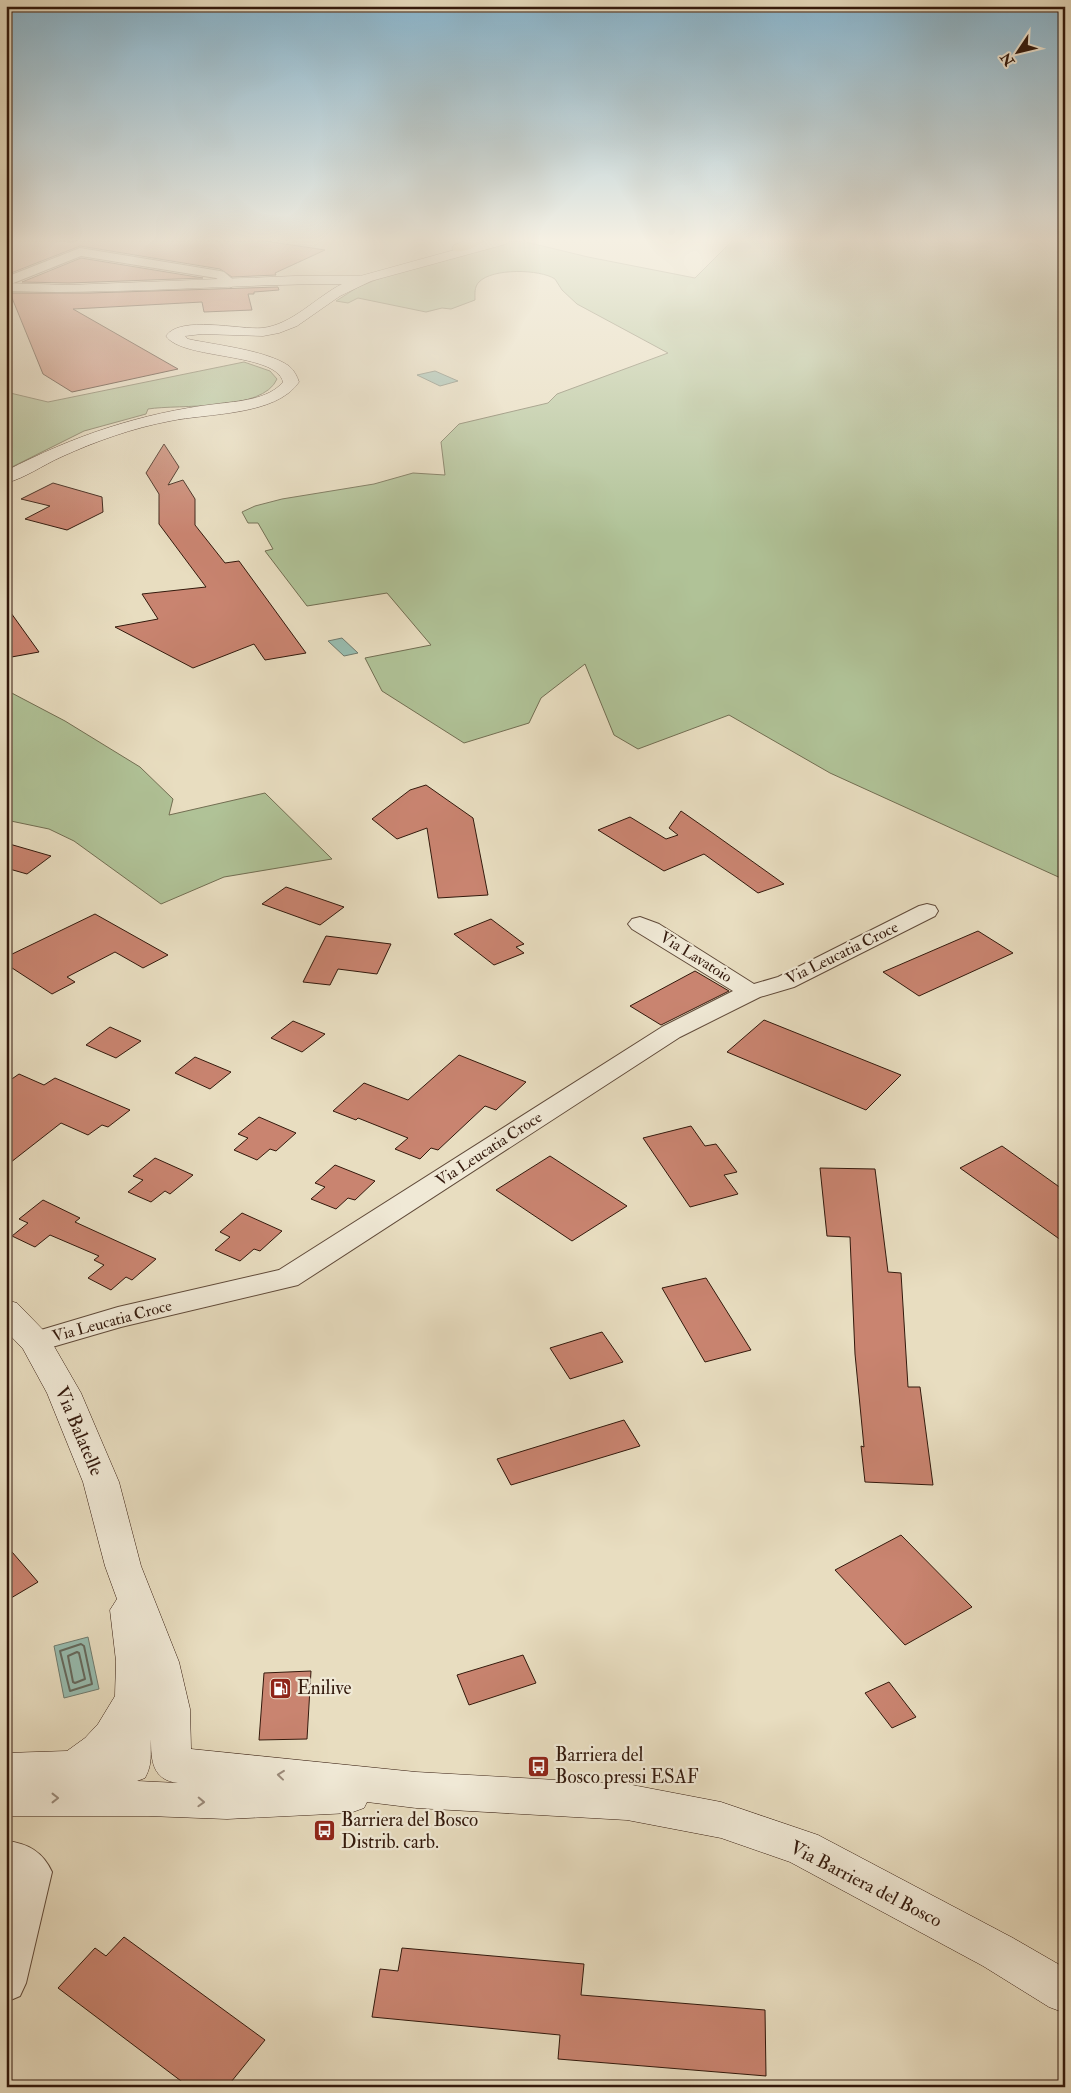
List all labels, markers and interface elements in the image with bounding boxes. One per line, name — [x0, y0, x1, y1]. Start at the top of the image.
north arrow — [994, 28, 1044, 78]
text: N — [997, 49, 1019, 70]
street label: Via Leucatia Croce — [782, 917, 902, 989]
street label: Via Lavatoio — [656, 927, 736, 987]
street label: Via Leucatia Croce — [432, 1107, 546, 1191]
street label: Via Leucatia Croce — [50, 1295, 174, 1347]
street label: Via Balatelle — [49, 1383, 109, 1479]
fuel station icon: Enilive — [269, 1676, 293, 1700]
place label: Enilive — [297, 1676, 351, 1700]
place label: Barriera del Bosco pressi ESAF — [555, 1743, 699, 1790]
bus stop icon: Barriera del Bosco pressi ESAF — [527, 1754, 551, 1778]
one-way arrow — [276, 1770, 284, 1781]
one-way arrow — [52, 1793, 59, 1803]
one-way arrow — [197, 1797, 205, 1808]
place label: Barriera del Bosco Distrib. carb. — [341, 1808, 478, 1854]
bus stop icon: Barriera del Bosco Distrib. carb. — [313, 1819, 337, 1843]
street label: Via Barriera del Bosco — [786, 1835, 946, 1933]

